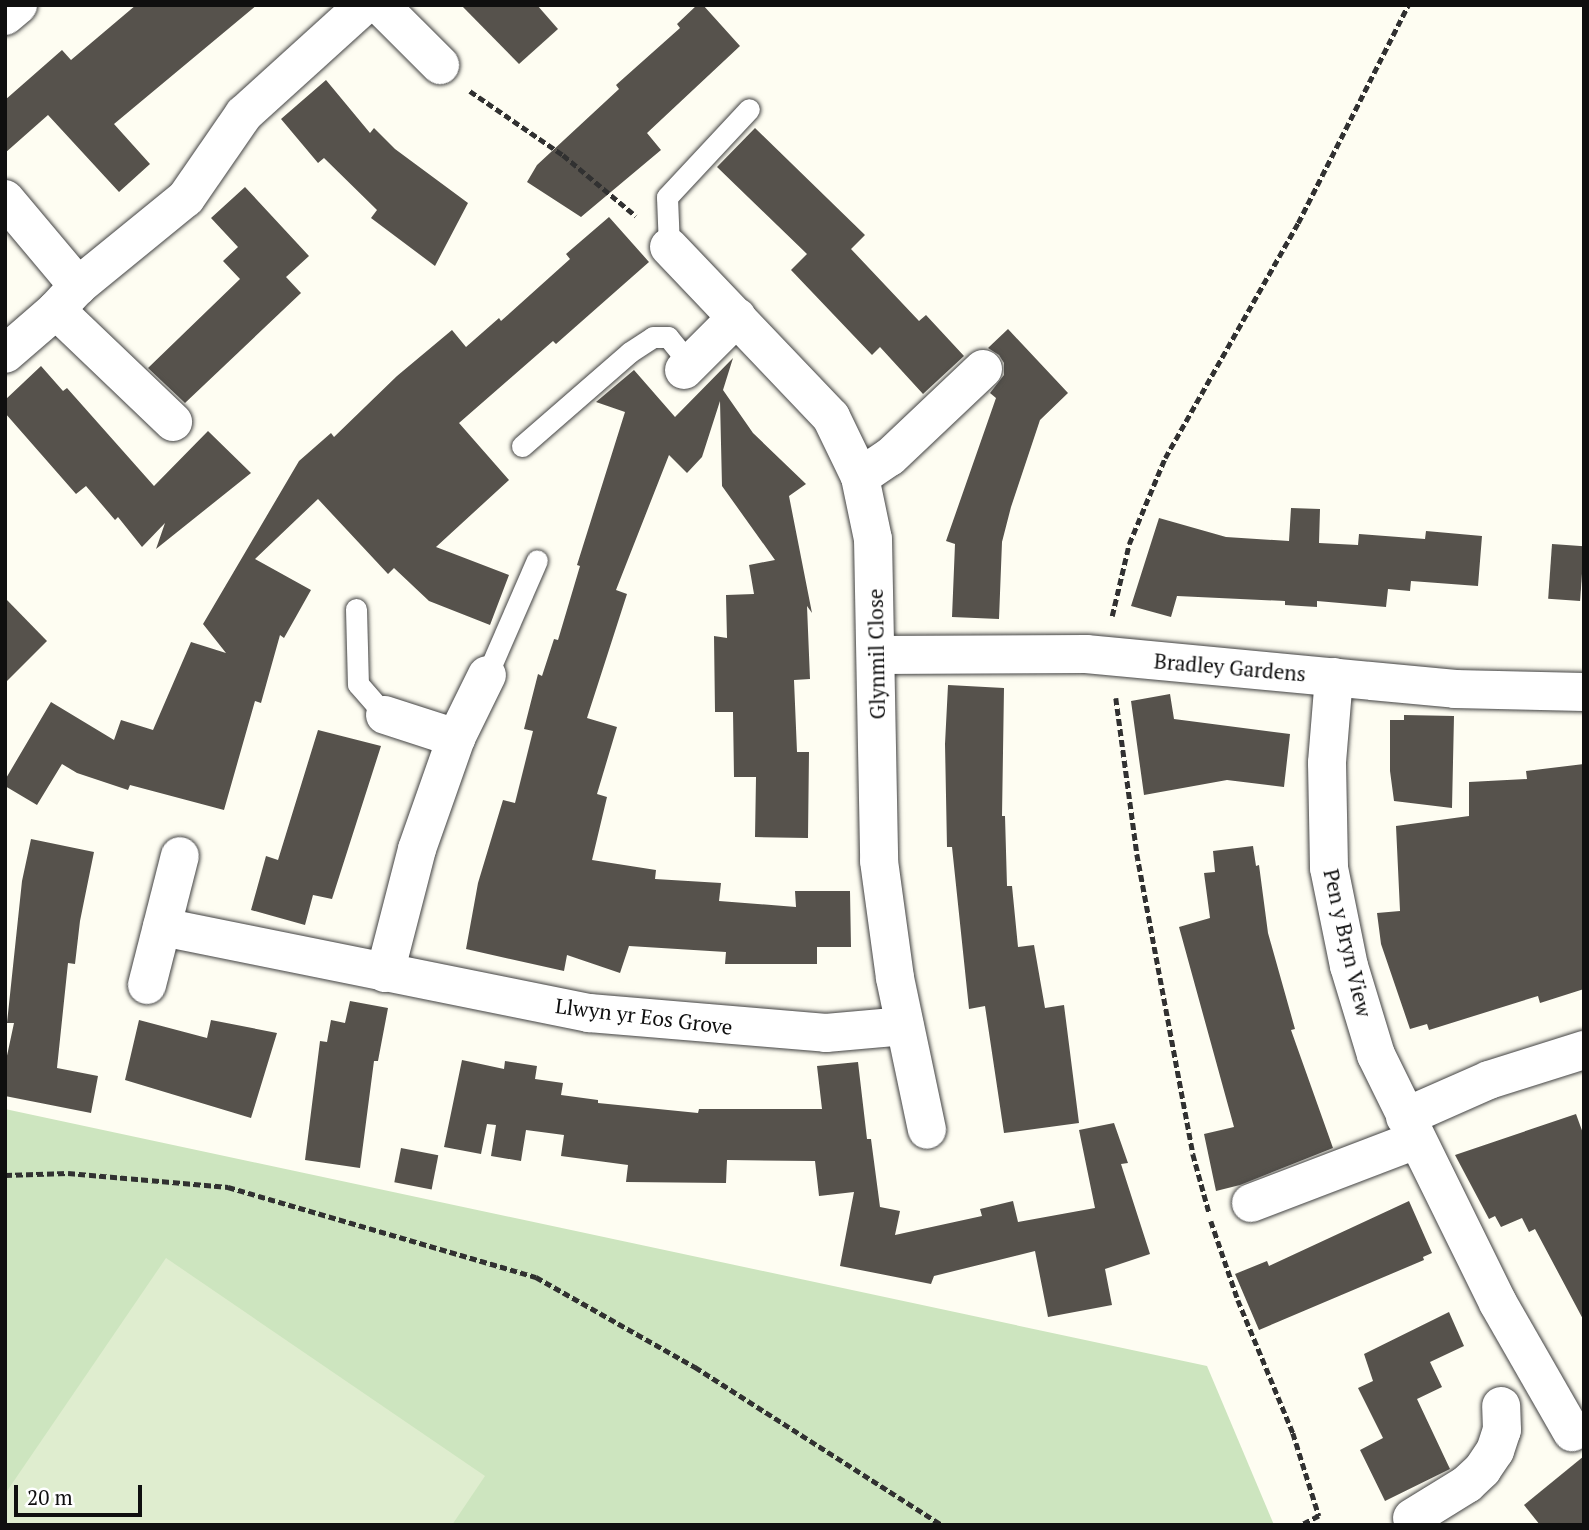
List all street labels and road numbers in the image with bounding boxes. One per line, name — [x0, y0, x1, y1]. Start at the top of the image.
street label: Glynmil Close — [862, 588, 890, 720]
street label: Bradley Gardens — [1153, 648, 1307, 686]
street label: Pen y Bryn View — [1319, 866, 1377, 1020]
street label: Llwyn yr Eos Grove — [554, 993, 734, 1039]

